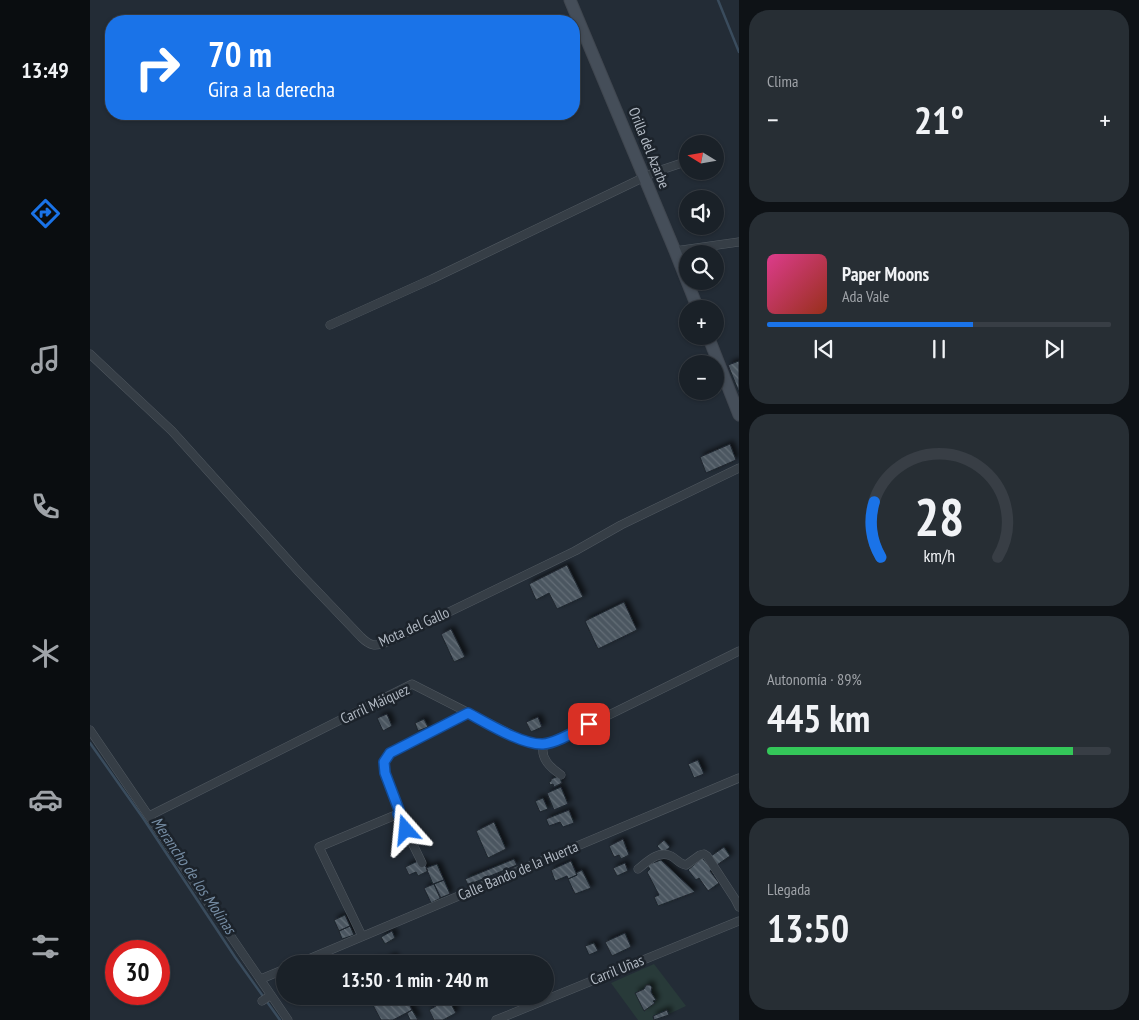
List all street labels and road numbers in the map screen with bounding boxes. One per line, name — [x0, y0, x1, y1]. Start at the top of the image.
street label: Orilla del Azarbe — [625, 104, 674, 191]
street label: Mota del Gallo — [375, 602, 452, 651]
street label: Carril Máiquez — [337, 679, 412, 728]
street label: Calle Bando de la Huerta — [455, 837, 581, 904]
street label: Carril Uñas — [587, 950, 646, 989]

